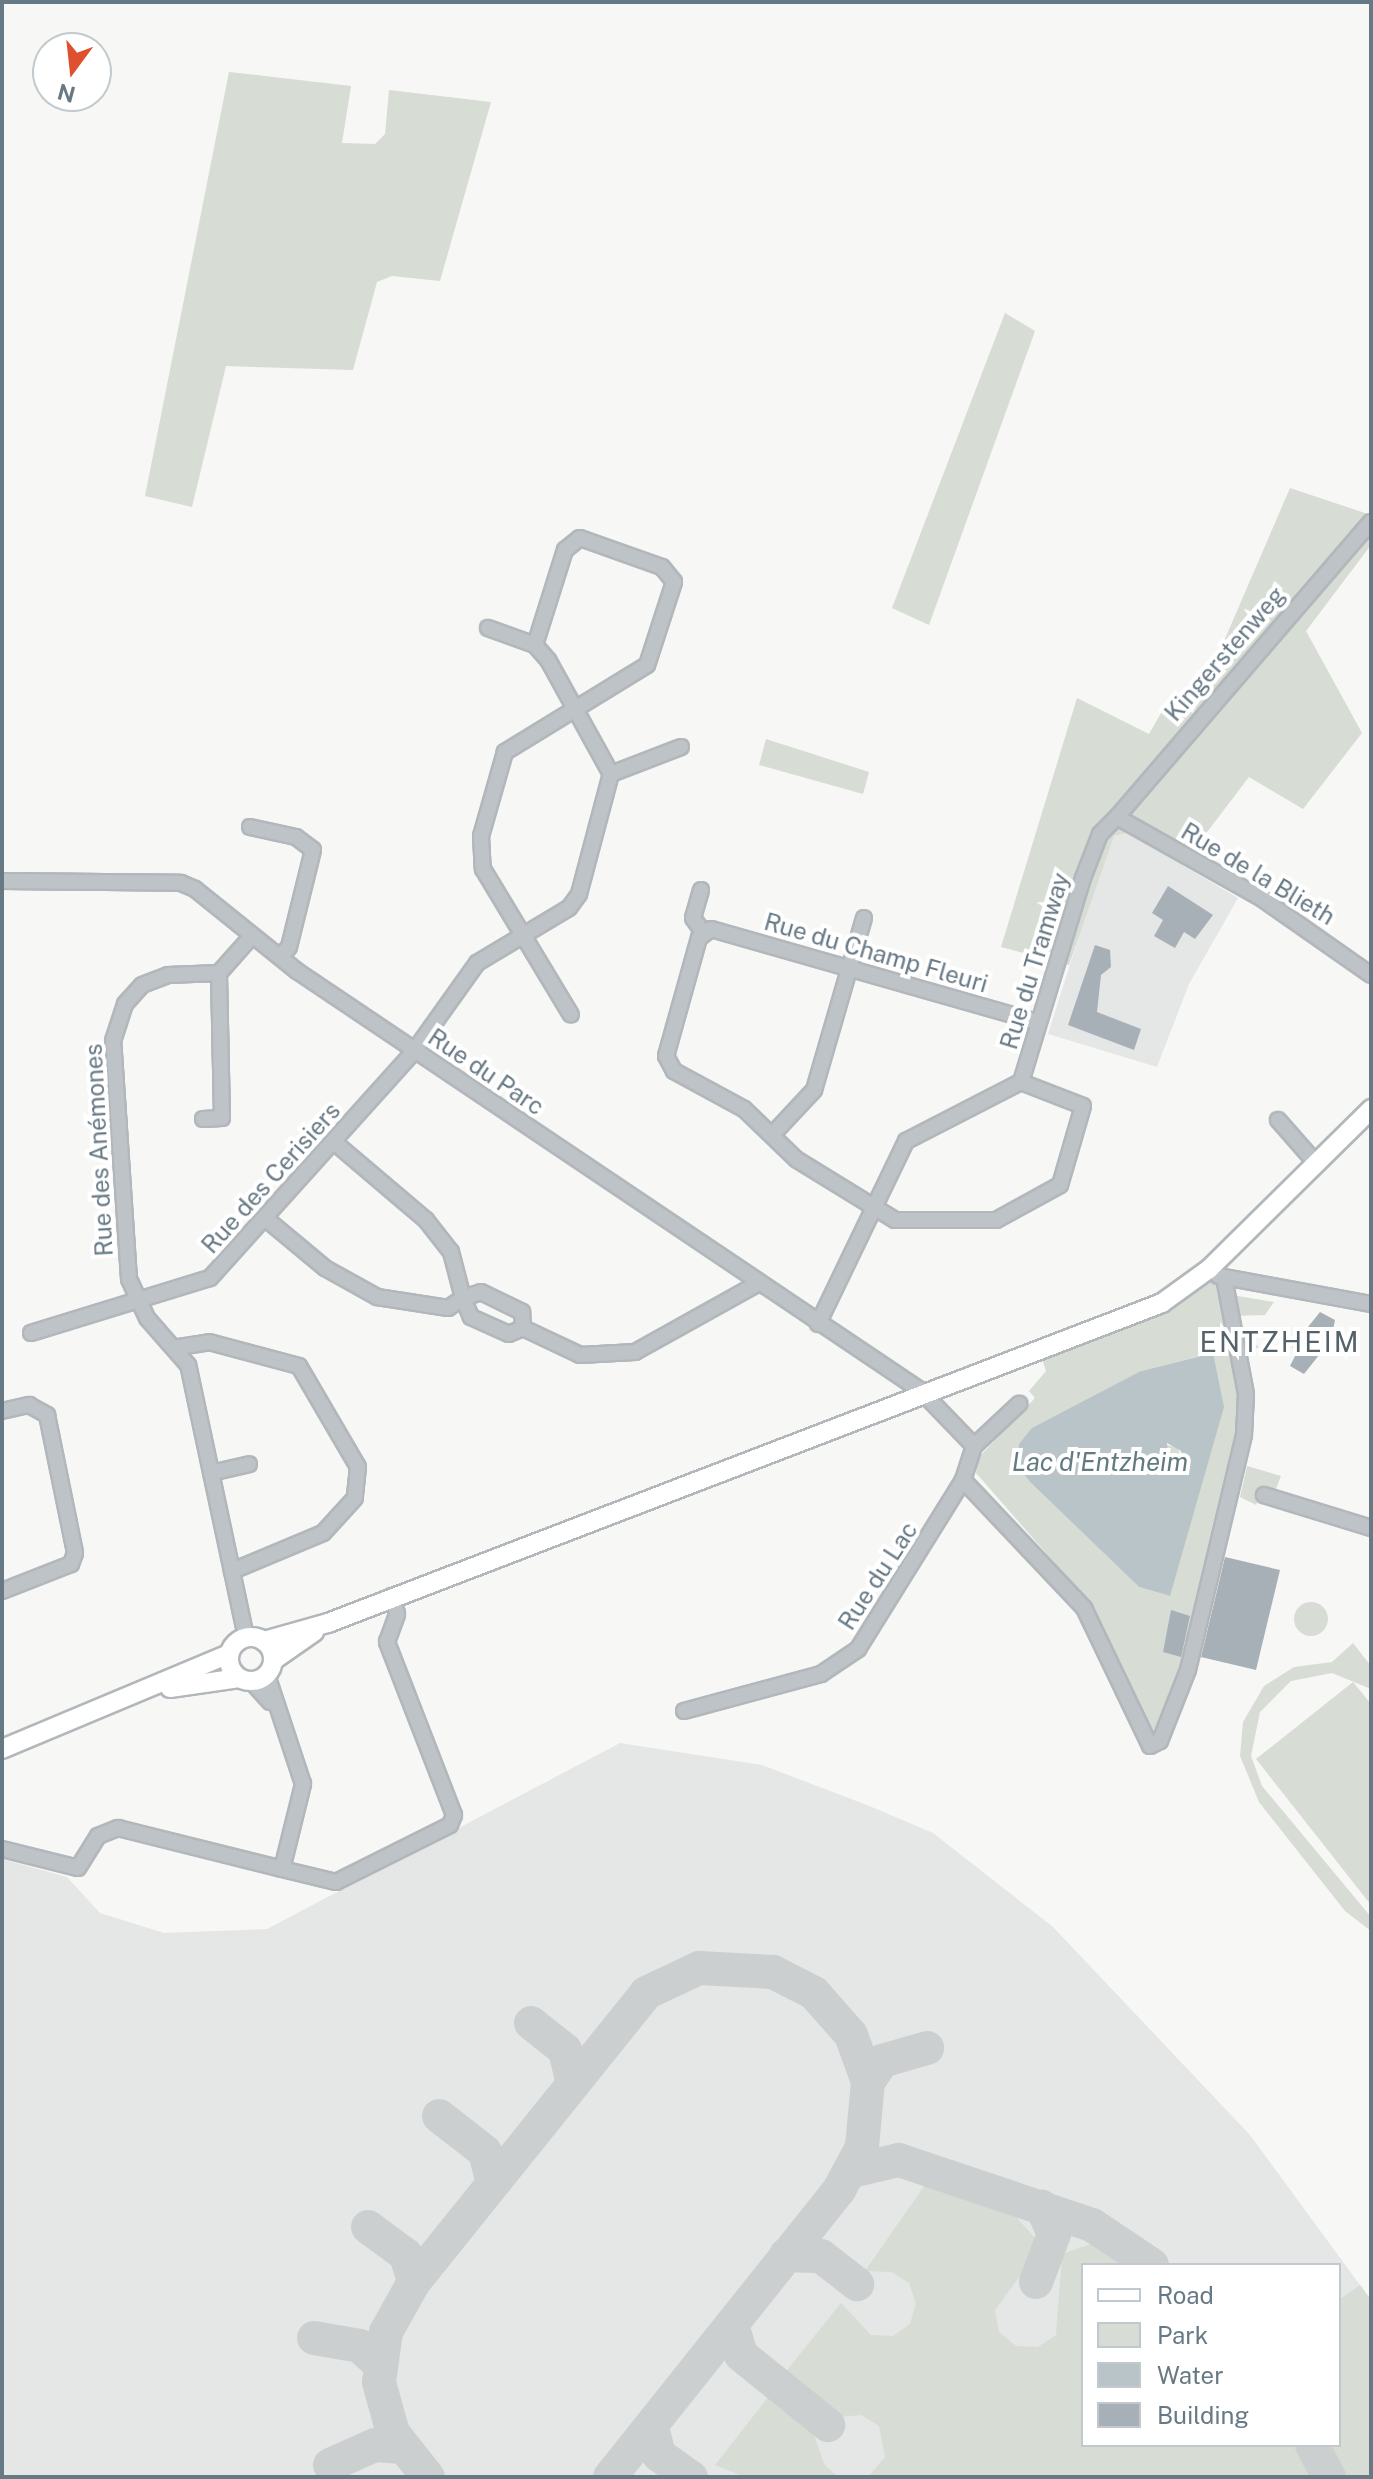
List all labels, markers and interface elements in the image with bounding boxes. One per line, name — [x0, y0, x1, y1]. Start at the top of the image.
north arrow — [32, 32, 112, 112]
text: N — [55, 78, 78, 108]
street label: Kingerstenweg — [1159, 581, 1291, 727]
street label: Rue de la Blieth — [1176, 817, 1340, 931]
street label: Rue du Tramway — [994, 869, 1076, 1053]
street label: Rue du Champ Fleuri — [761, 907, 991, 999]
street label: Rue du Parc — [422, 1023, 550, 1121]
street label: Rue des Anémones — [79, 1043, 119, 1257]
street label: Rue des Cerisiers — [195, 1096, 347, 1260]
district label: ENTZHEIM — [1199, 1325, 1361, 1359]
water label: Lac d'Entzheim — [1012, 1446, 1188, 1478]
street label: Rue du Lac — [832, 1516, 924, 1636]
legend — [1081, 2263, 1341, 2447]
text: Road — [1157, 2281, 1214, 2309]
text: Park — [1157, 2321, 1208, 2349]
text: Water — [1157, 2361, 1224, 2389]
text: Building — [1157, 2401, 1249, 2429]

